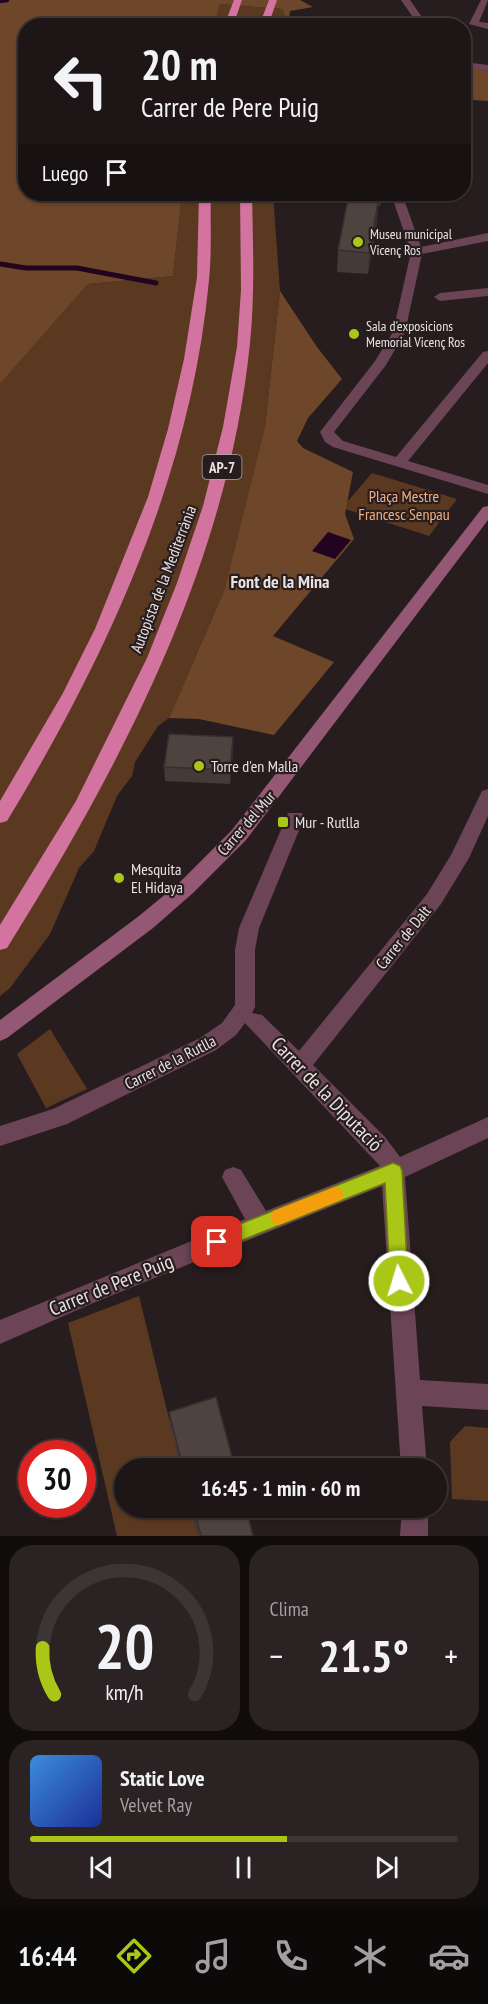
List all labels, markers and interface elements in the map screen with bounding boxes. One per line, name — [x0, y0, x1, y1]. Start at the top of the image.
text: 20 m — [141, 37, 218, 92]
icon: left — [42, 42, 120, 120]
text: Carrer de Pere Puig — [141, 90, 319, 124]
icon: arrive — [100, 156, 133, 189]
text: Luego — [42, 159, 88, 187]
place label: Museu municipal Vicenç Ros — [369, 225, 453, 259]
marker: Museu municipal Vicenç Ros — [351, 235, 365, 249]
place label: Sala d'exposicions Memorial Vicenç Ros — [366, 317, 465, 351]
marker: Sala d'exposicions Memorial Vicenç Ros — [347, 327, 361, 341]
road number: AP-7 — [202, 455, 242, 479]
park label: Plaça Mestre Francesc Senpau — [358, 486, 450, 524]
street label: Autopista de la Mediterrània — [126, 502, 200, 656]
district label: Font de la Mina — [231, 570, 329, 593]
place label: Torre d'en Malla — [211, 756, 298, 776]
marker: Torre d'en Malla — [192, 759, 206, 773]
street label: Carrer del Mur — [213, 786, 280, 859]
place label: Mur - Rutlla — [295, 812, 360, 832]
marker: Mur - Rutlla — [276, 815, 290, 829]
place label: Mesquita El Hidaya — [131, 859, 183, 897]
marker: Mesquita El Hidaya — [112, 871, 126, 885]
street label: Carrer de Dalt — [371, 901, 435, 973]
street label: Carrer de la Rutlla — [121, 1030, 219, 1094]
street label: Carrer de la Diputació — [266, 1031, 388, 1157]
pin — [191, 1216, 242, 1267]
icon: arrive — [200, 1225, 233, 1258]
street label: Carrer de Pere Puig — [45, 1248, 177, 1322]
position arrow — [367, 1249, 431, 1313]
speed limit sign: 30 — [18, 1440, 96, 1518]
text: 16:45 · 1 min · 60 m — [201, 1474, 360, 1502]
text: Clima — [270, 1596, 309, 1622]
text: 20 — [94, 1605, 154, 1686]
text: 21.5° — [319, 1626, 409, 1684]
text: − — [270, 1634, 283, 1677]
text: + — [444, 1634, 458, 1677]
text: km/h — [105, 1678, 143, 1706]
text: Static Love — [120, 1764, 205, 1792]
text: Velvet Ray — [120, 1792, 192, 1818]
icon: previous — [85, 1851, 118, 1884]
icon: pause — [227, 1851, 260, 1884]
icon: next — [370, 1851, 403, 1884]
icon: directions — [113, 1935, 155, 1977]
icon: music — [192, 1935, 234, 1977]
icon: phone — [270, 1935, 312, 1977]
icon: climate — [349, 1935, 391, 1977]
icon: car — [428, 1935, 470, 1977]
text: 16:44 — [18, 1939, 77, 1973]

